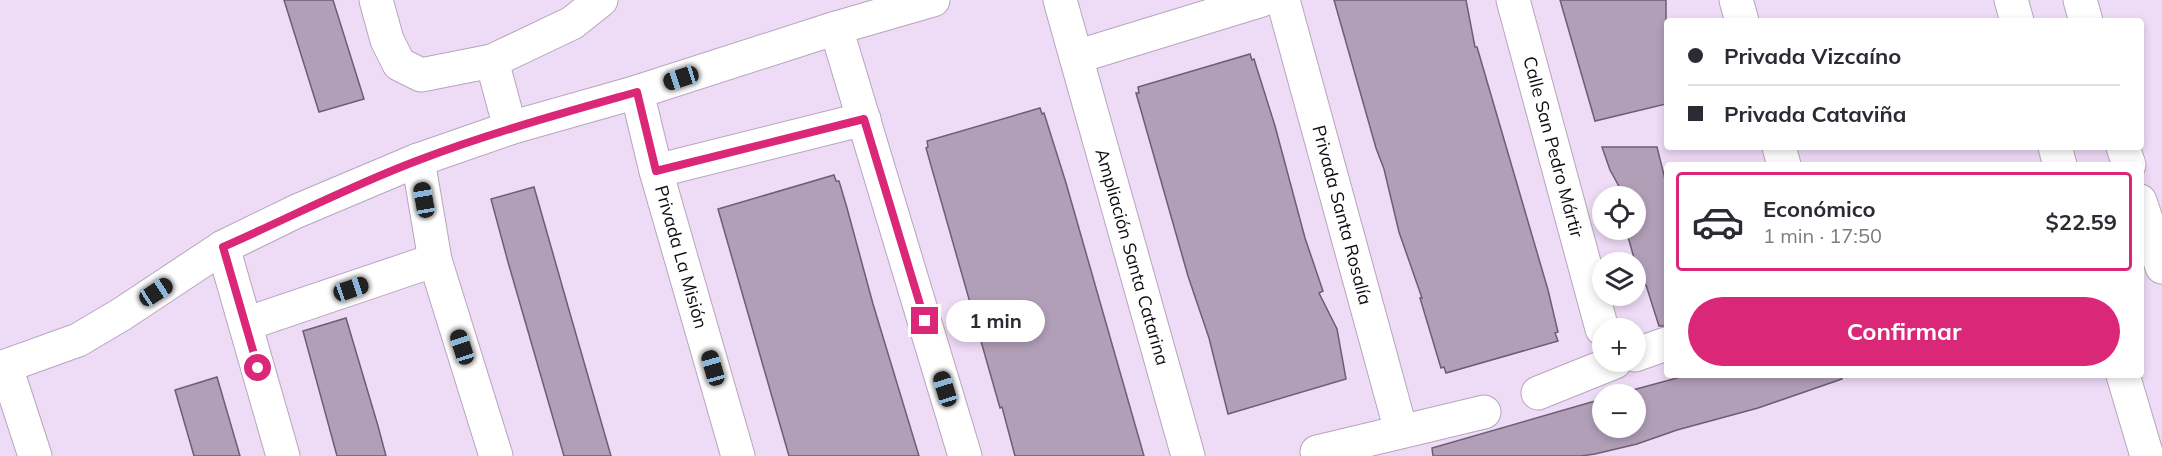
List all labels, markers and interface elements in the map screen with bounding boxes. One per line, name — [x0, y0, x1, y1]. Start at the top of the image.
text: Privada Vizcaíno — [1724, 42, 1901, 70]
street label: Calle San Pedro Mártir — [1518, 54, 1589, 241]
car — [661, 64, 701, 92]
text: Privada Cataviña — [1724, 100, 1906, 128]
street label: Privada Santa Rosalía — [1307, 123, 1378, 307]
street label: Ampliación Santa Catarina — [1091, 146, 1174, 368]
car — [412, 181, 436, 219]
street label: Privada La Misión — [650, 183, 713, 331]
map controls — [1592, 186, 1646, 438]
button: locate — [1592, 186, 1646, 240]
icon: car — [1691, 195, 1745, 249]
text: Económico — [1763, 195, 1876, 223]
text: $22.59 — [2046, 208, 2117, 236]
text: 1 min · 17:50 — [1763, 223, 1882, 248]
button: layers — [1592, 252, 1646, 306]
car — [136, 275, 176, 309]
car — [331, 275, 371, 303]
button: Confirmar — [1688, 297, 2120, 366]
callout: 1 min — [946, 300, 1045, 342]
route end — [911, 307, 938, 334]
text: 1 min — [969, 308, 1022, 333]
button: + — [1592, 318, 1646, 372]
car — [448, 327, 476, 367]
car — [699, 348, 727, 388]
route start — [244, 354, 271, 381]
car — [931, 369, 959, 409]
button: − — [1592, 384, 1646, 438]

